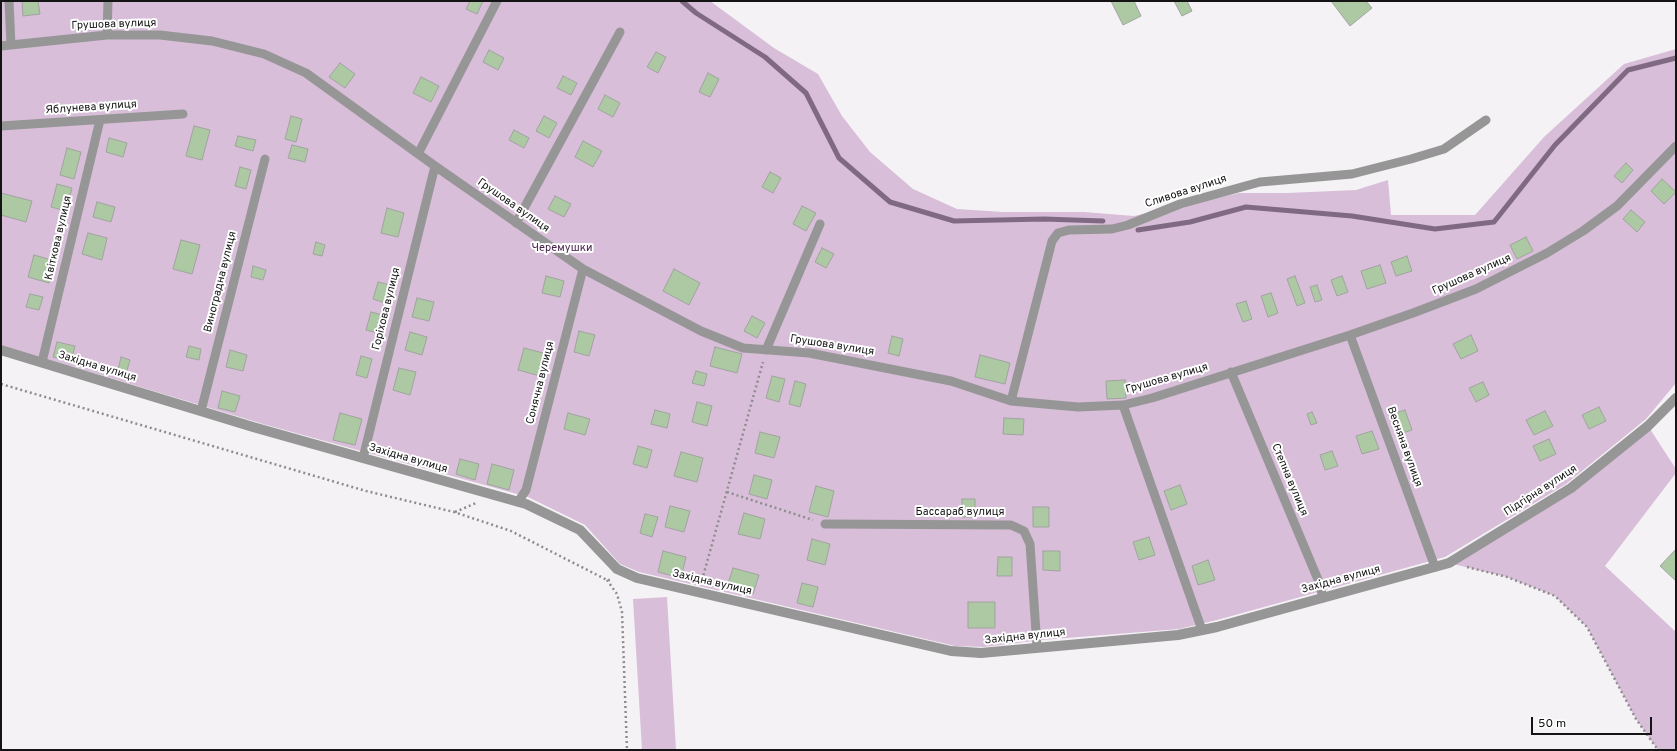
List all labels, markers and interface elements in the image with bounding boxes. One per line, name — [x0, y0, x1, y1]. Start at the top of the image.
street label: Грушова вулиця — [71, 17, 157, 33]
street label: Яблунева вулиця — [45, 98, 137, 118]
street label: Сливова вулиця — [1143, 173, 1229, 211]
street label: Грушова вулиця — [474, 176, 552, 236]
street label: Квіткова вулиця — [43, 195, 75, 281]
street label: Виноградна вулиця — [202, 230, 240, 334]
park label: Черемушки — [532, 242, 592, 256]
street label: Грушова вулиця — [1430, 252, 1514, 298]
street label: Горіхова вулиця — [370, 266, 404, 352]
street label: Грушова вулиця — [789, 333, 875, 359]
street label: Сонячна вулиця — [524, 340, 558, 426]
street label: Західна вулиця — [56, 349, 138, 385]
street label: Грушова вулиця — [1124, 361, 1210, 397]
street label: Весняна вулиця — [1383, 405, 1425, 489]
street label: Західна вулиця — [367, 441, 449, 477]
street label: Степна вулиця — [1268, 442, 1310, 518]
street label: Підгірна вулиця — [1502, 463, 1580, 519]
street label: Бассараб вулиця — [916, 506, 1004, 520]
street label: Західна вулиця — [1300, 563, 1382, 597]
street label: Західна вулиця — [671, 567, 753, 599]
street label: Західна вулиця — [984, 626, 1066, 648]
scale bar — [1533, 709, 1654, 735]
text: 50 m — [1538, 716, 1566, 732]

